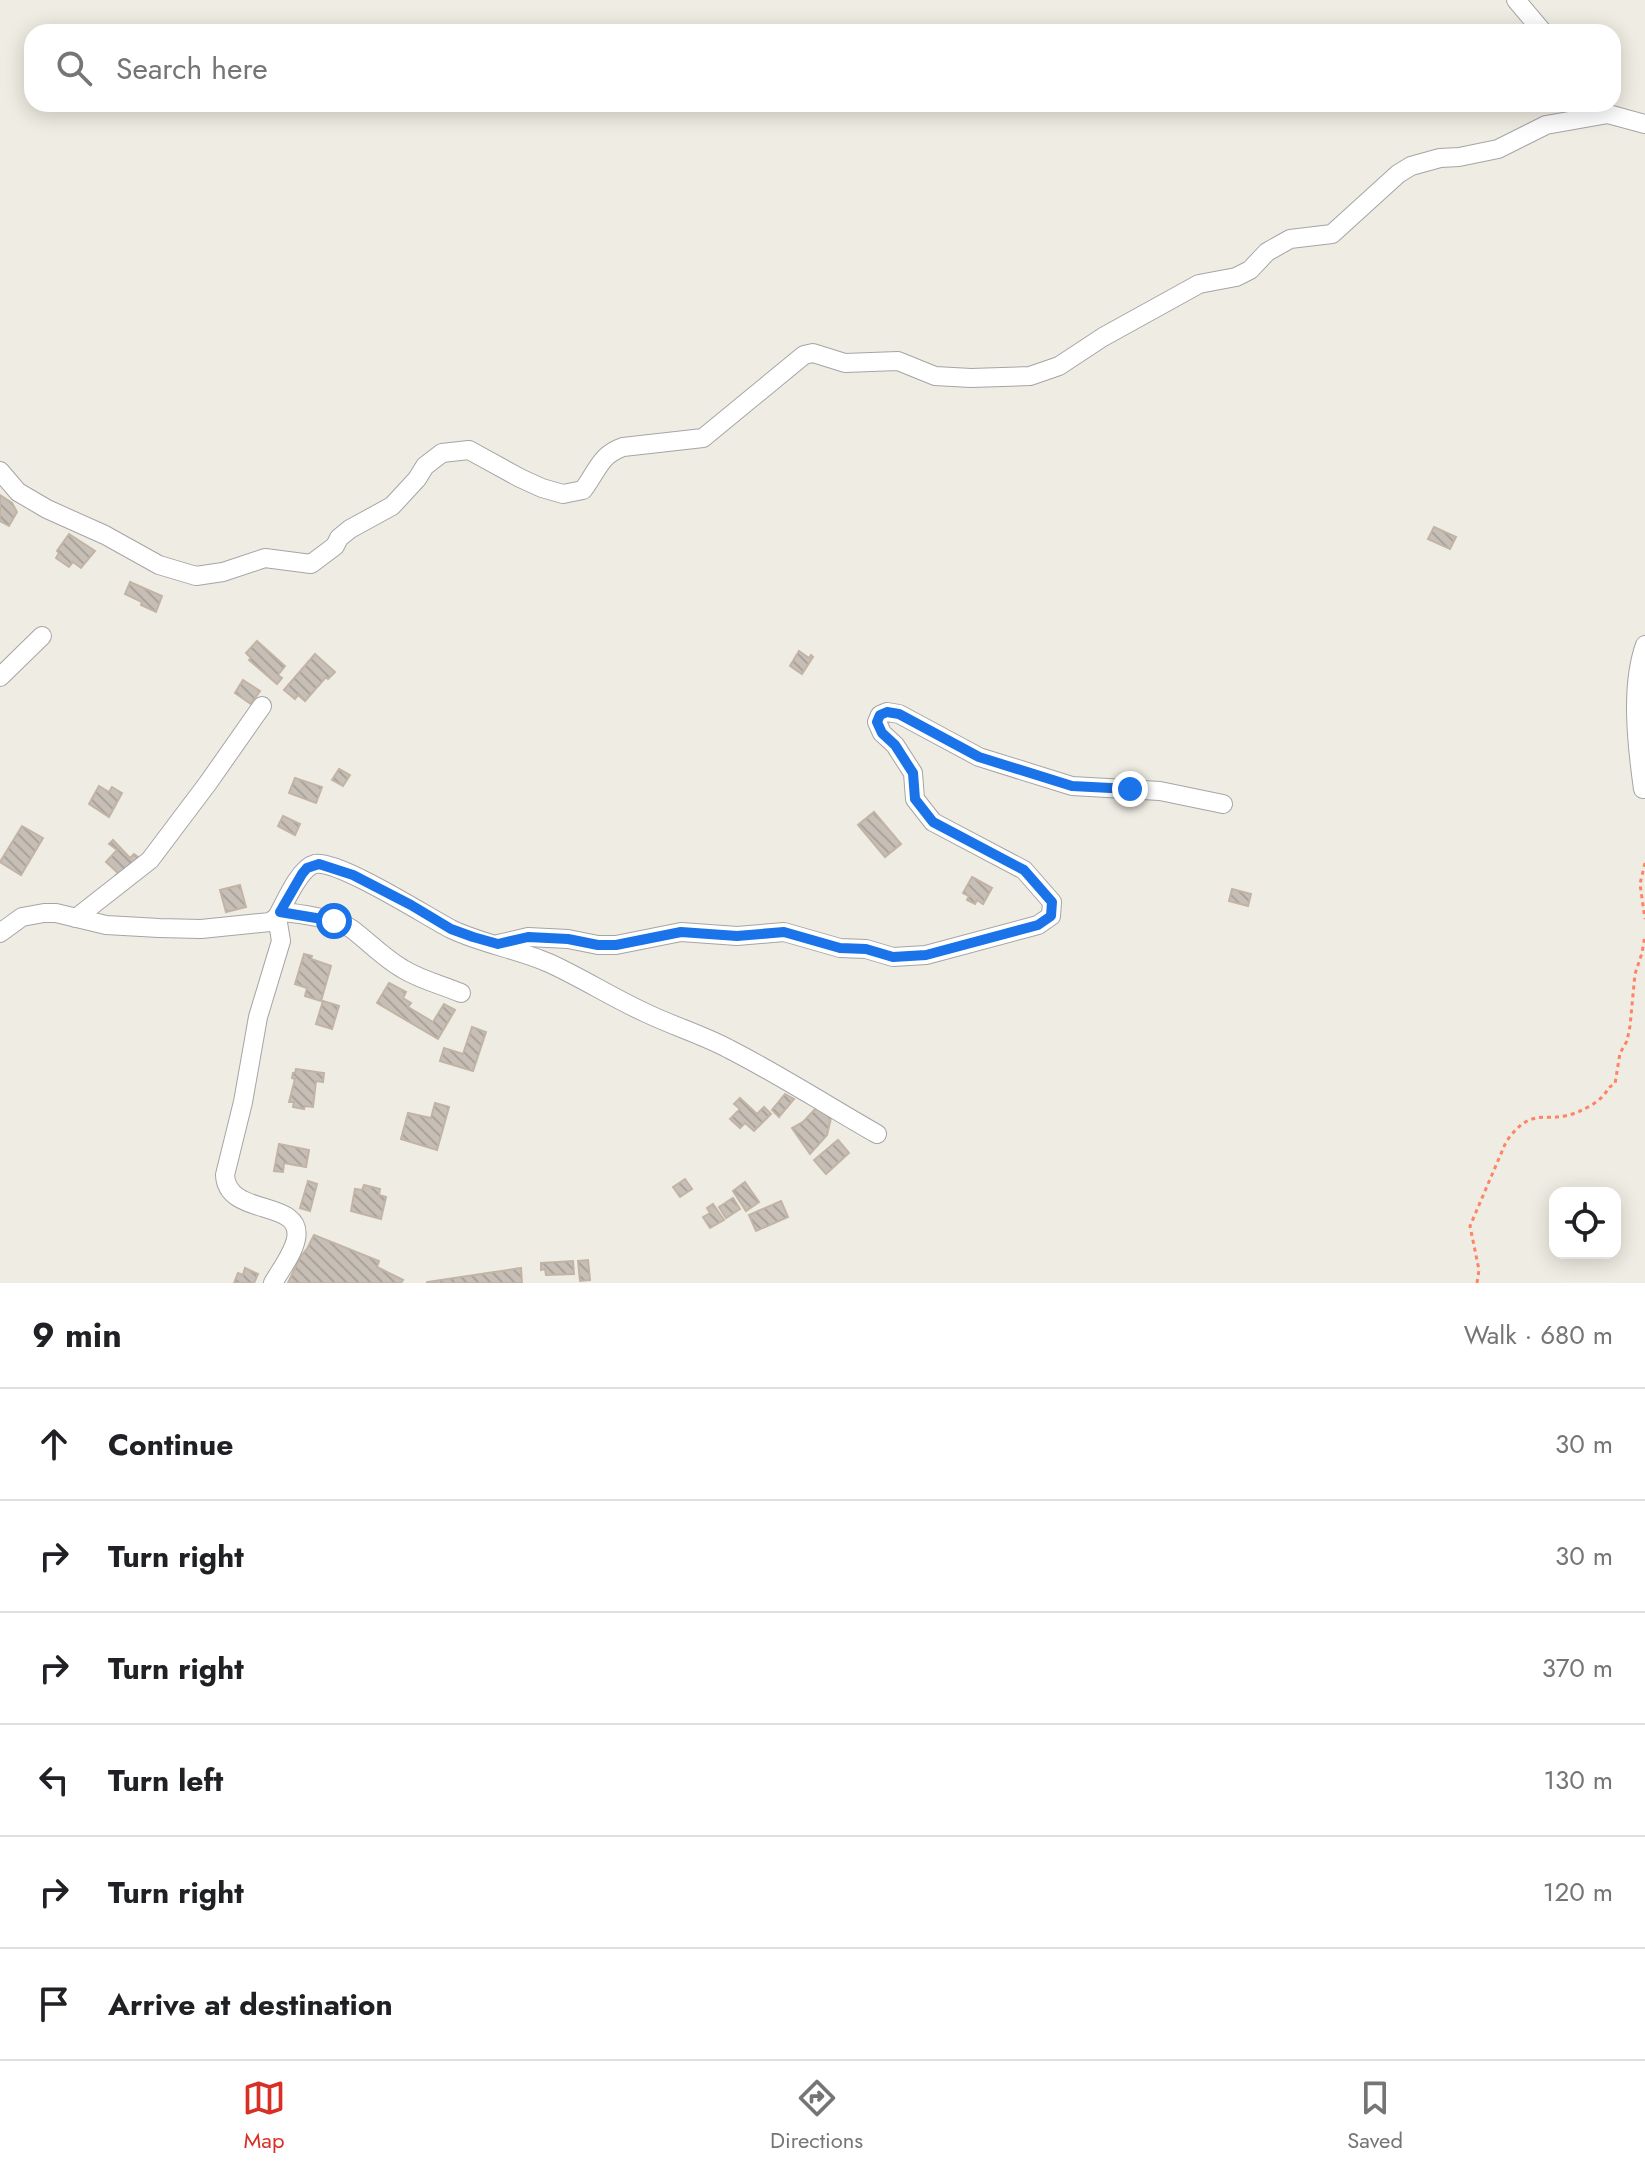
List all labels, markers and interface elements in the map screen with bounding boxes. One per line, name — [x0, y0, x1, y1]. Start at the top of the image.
search box — [24, 24, 1621, 112]
icon: search — [52, 46, 96, 90]
text: Search here — [116, 47, 268, 90]
route end — [1112, 771, 1148, 807]
route start — [316, 903, 352, 939]
map controls — [1549, 1187, 1621, 1259]
button: locate — [1549, 1187, 1621, 1259]
text: 9 min — [32, 1311, 122, 1360]
text: Walk · 680 m — [1464, 1316, 1613, 1354]
icon: ahead — [32, 1422, 76, 1466]
text: Continue — [108, 1423, 234, 1466]
text: 30 m — [1555, 1425, 1613, 1463]
icon: right — [32, 1534, 76, 1578]
text: Turn right — [108, 1535, 244, 1578]
text: 30 m — [1555, 1537, 1613, 1575]
icon: right — [32, 1646, 76, 1690]
text: Turn right — [108, 1647, 244, 1690]
text: 370 m — [1542, 1649, 1613, 1687]
icon: left — [32, 1758, 76, 1802]
text: Turn left — [108, 1759, 223, 1802]
text: 130 m — [1543, 1761, 1613, 1799]
icon: right — [32, 1870, 76, 1914]
text: Turn right — [108, 1871, 244, 1914]
text: 120 m — [1543, 1873, 1613, 1911]
icon: arrive — [32, 1982, 76, 2026]
text: Arrive at destination — [108, 1983, 393, 2026]
tab: Map — [242, 2076, 286, 2156]
tab: Directions — [770, 2076, 863, 2156]
tab: Saved — [1347, 2076, 1403, 2156]

